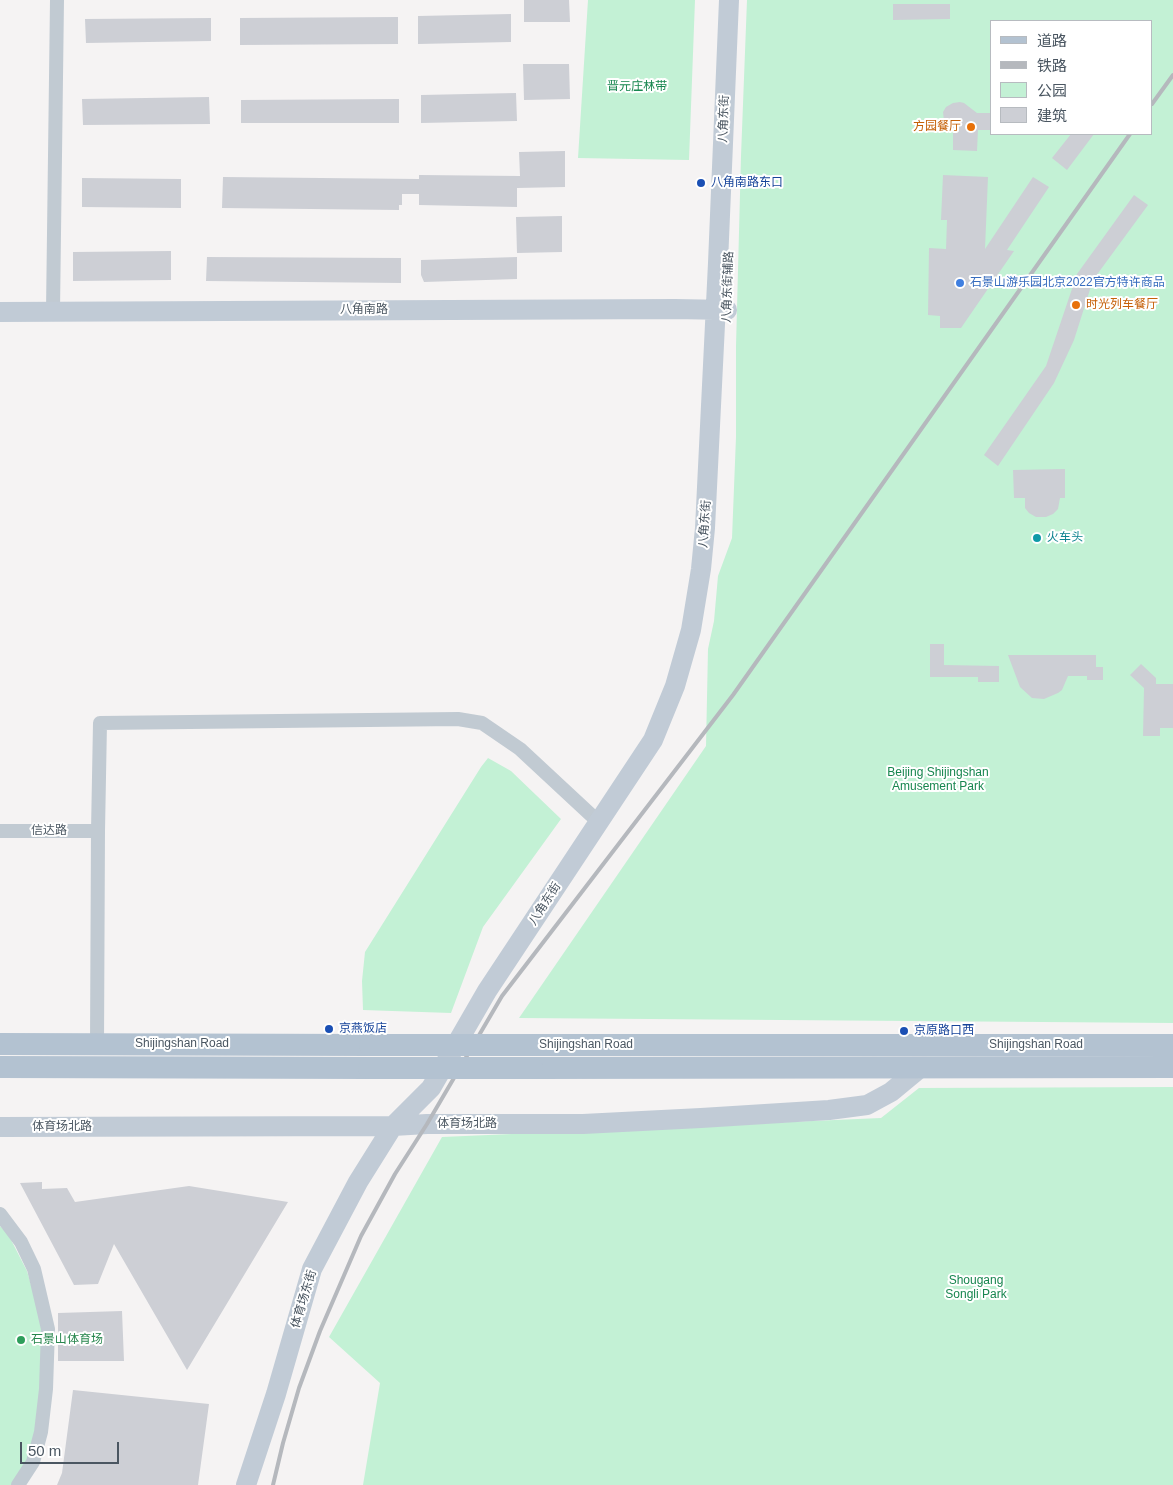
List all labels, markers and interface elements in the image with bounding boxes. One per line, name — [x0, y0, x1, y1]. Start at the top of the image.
legend — [990, 20, 1153, 135]
text: 道路 — [1037, 32, 1067, 49]
text: 铁路 — [1037, 57, 1067, 74]
park label: 晋元庄林带 — [607, 80, 667, 94]
text: 公园 — [1037, 82, 1067, 99]
street label: 八角东街 — [716, 95, 732, 143]
text: 建筑 — [1037, 107, 1067, 124]
place label: 方园餐厅 — [913, 120, 961, 134]
marker: 方园餐厅 — [965, 121, 977, 133]
place label: 八角南路东口 — [711, 176, 783, 190]
marker: 八角南路东口 — [695, 177, 707, 189]
street label: 八角东街辅路 — [720, 251, 736, 323]
place label: 石景山游乐园北京2022官方特许商品 — [970, 276, 1165, 290]
marker: 石景山游乐园北京2022官方特许商品 — [954, 277, 966, 289]
place label: 时光列车餐厅 — [1086, 298, 1158, 312]
marker: 时光列车餐厅 — [1070, 299, 1082, 311]
street label: 八角南路 — [340, 303, 388, 317]
street label: 八角东街 — [696, 500, 714, 548]
place label: 火车头 — [1047, 531, 1083, 545]
marker: 火车头 — [1031, 532, 1043, 544]
park label: Beijing Shijingshan Amusement Park — [887, 766, 989, 794]
street label: 信达路 — [31, 824, 67, 838]
street label: 八角东街 — [526, 880, 564, 928]
place label: 京燕饭店 — [339, 1022, 387, 1036]
marker: 京燕饭店 — [323, 1023, 335, 1035]
place label: 京原路口西 — [914, 1024, 974, 1038]
marker: 京原路口西 — [898, 1025, 910, 1037]
street label: Shijingshan Road — [135, 1037, 229, 1051]
street label: Shijingshan Road — [539, 1038, 633, 1052]
street label: Shijingshan Road — [989, 1038, 1083, 1052]
street label: 体育场北路 — [437, 1117, 497, 1131]
street label: 体育场北路 — [32, 1120, 92, 1134]
street label: 体育场东街 — [288, 1268, 320, 1330]
park label: Shougang Songli Park — [945, 1274, 1007, 1302]
place label: 石景山体育场 — [31, 1333, 103, 1347]
marker: 石景山体育场 — [15, 1334, 27, 1346]
scale bar — [22, 1432, 121, 1464]
text: 50 m — [28, 1442, 61, 1459]

